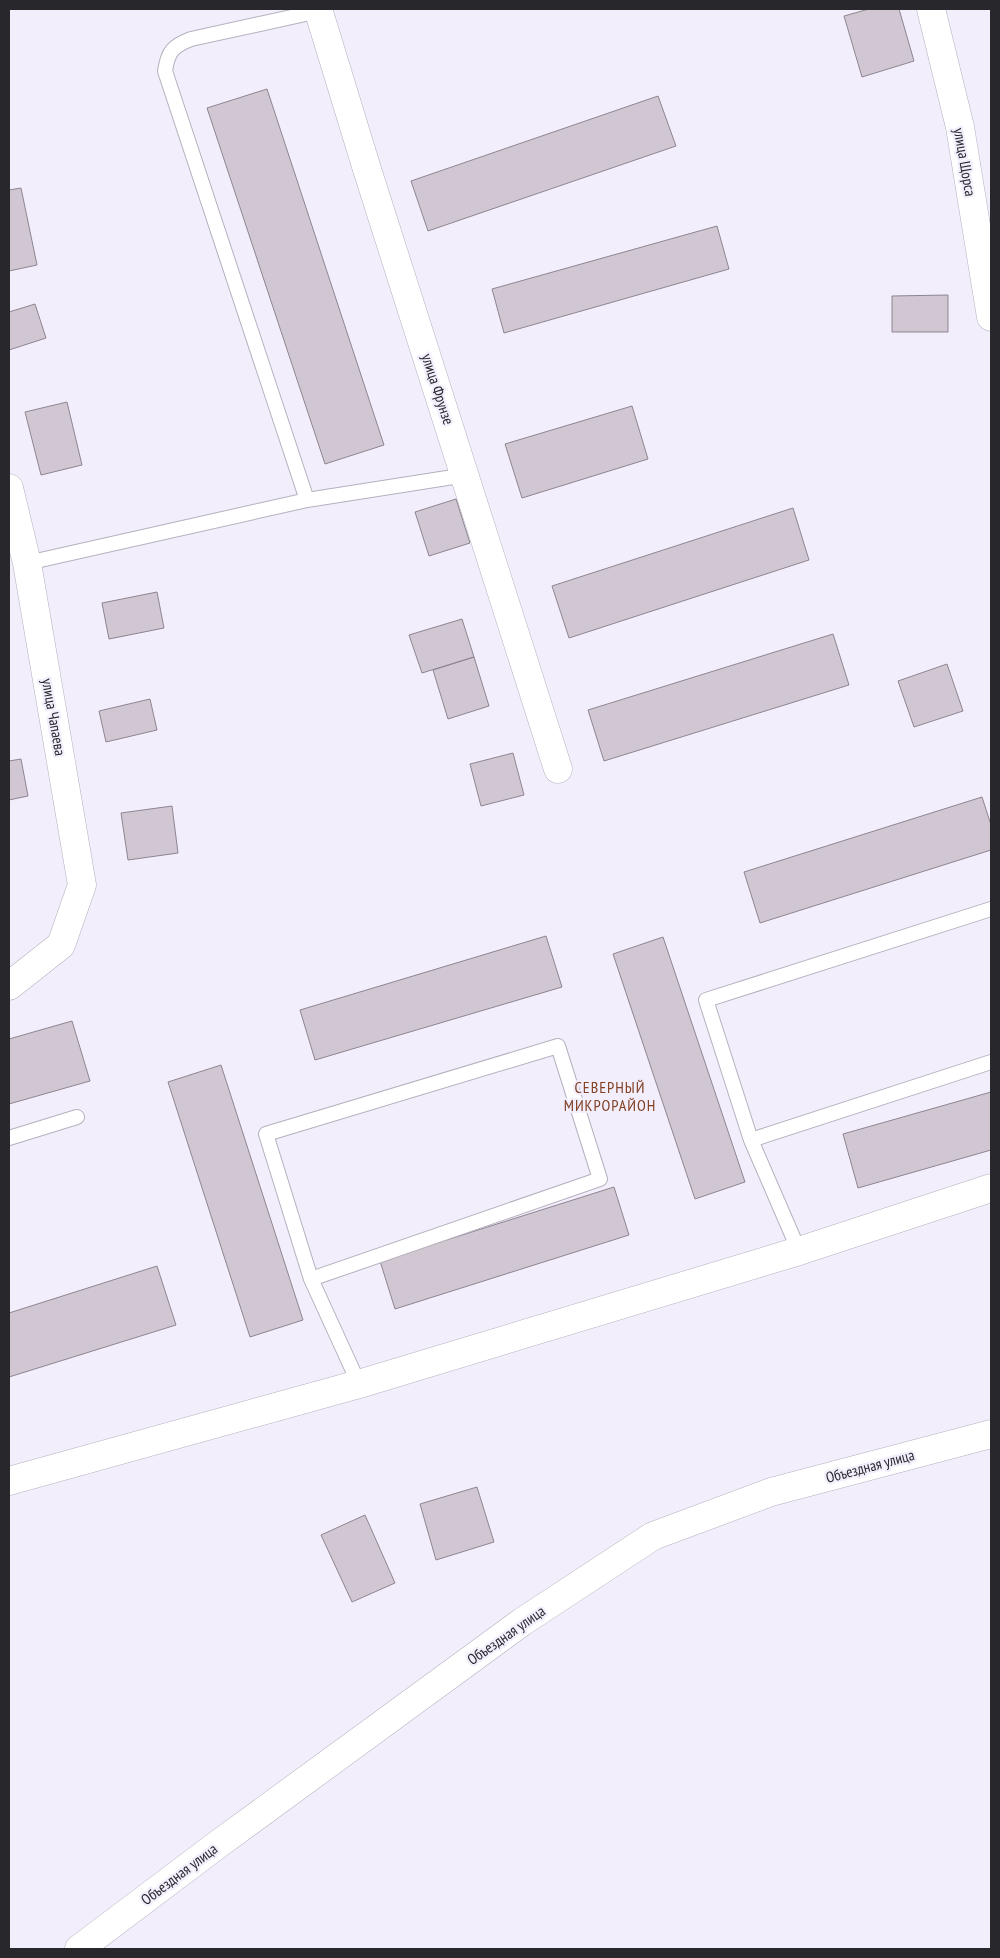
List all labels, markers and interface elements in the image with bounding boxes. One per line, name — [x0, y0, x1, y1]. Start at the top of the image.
street label: улица Щорса — [950, 126, 980, 198]
street label: улица Фрунзе — [418, 351, 458, 427]
street label: улица Чапаева — [38, 677, 70, 757]
district label: СЕВЕРНЫЙ МИКРОРАЙОН — [564, 1077, 656, 1115]
street label: Объездная улица — [824, 1445, 916, 1487]
street label: Объездная улица — [463, 1601, 549, 1669]
street label: Объездная улица — [137, 1839, 221, 1909]

